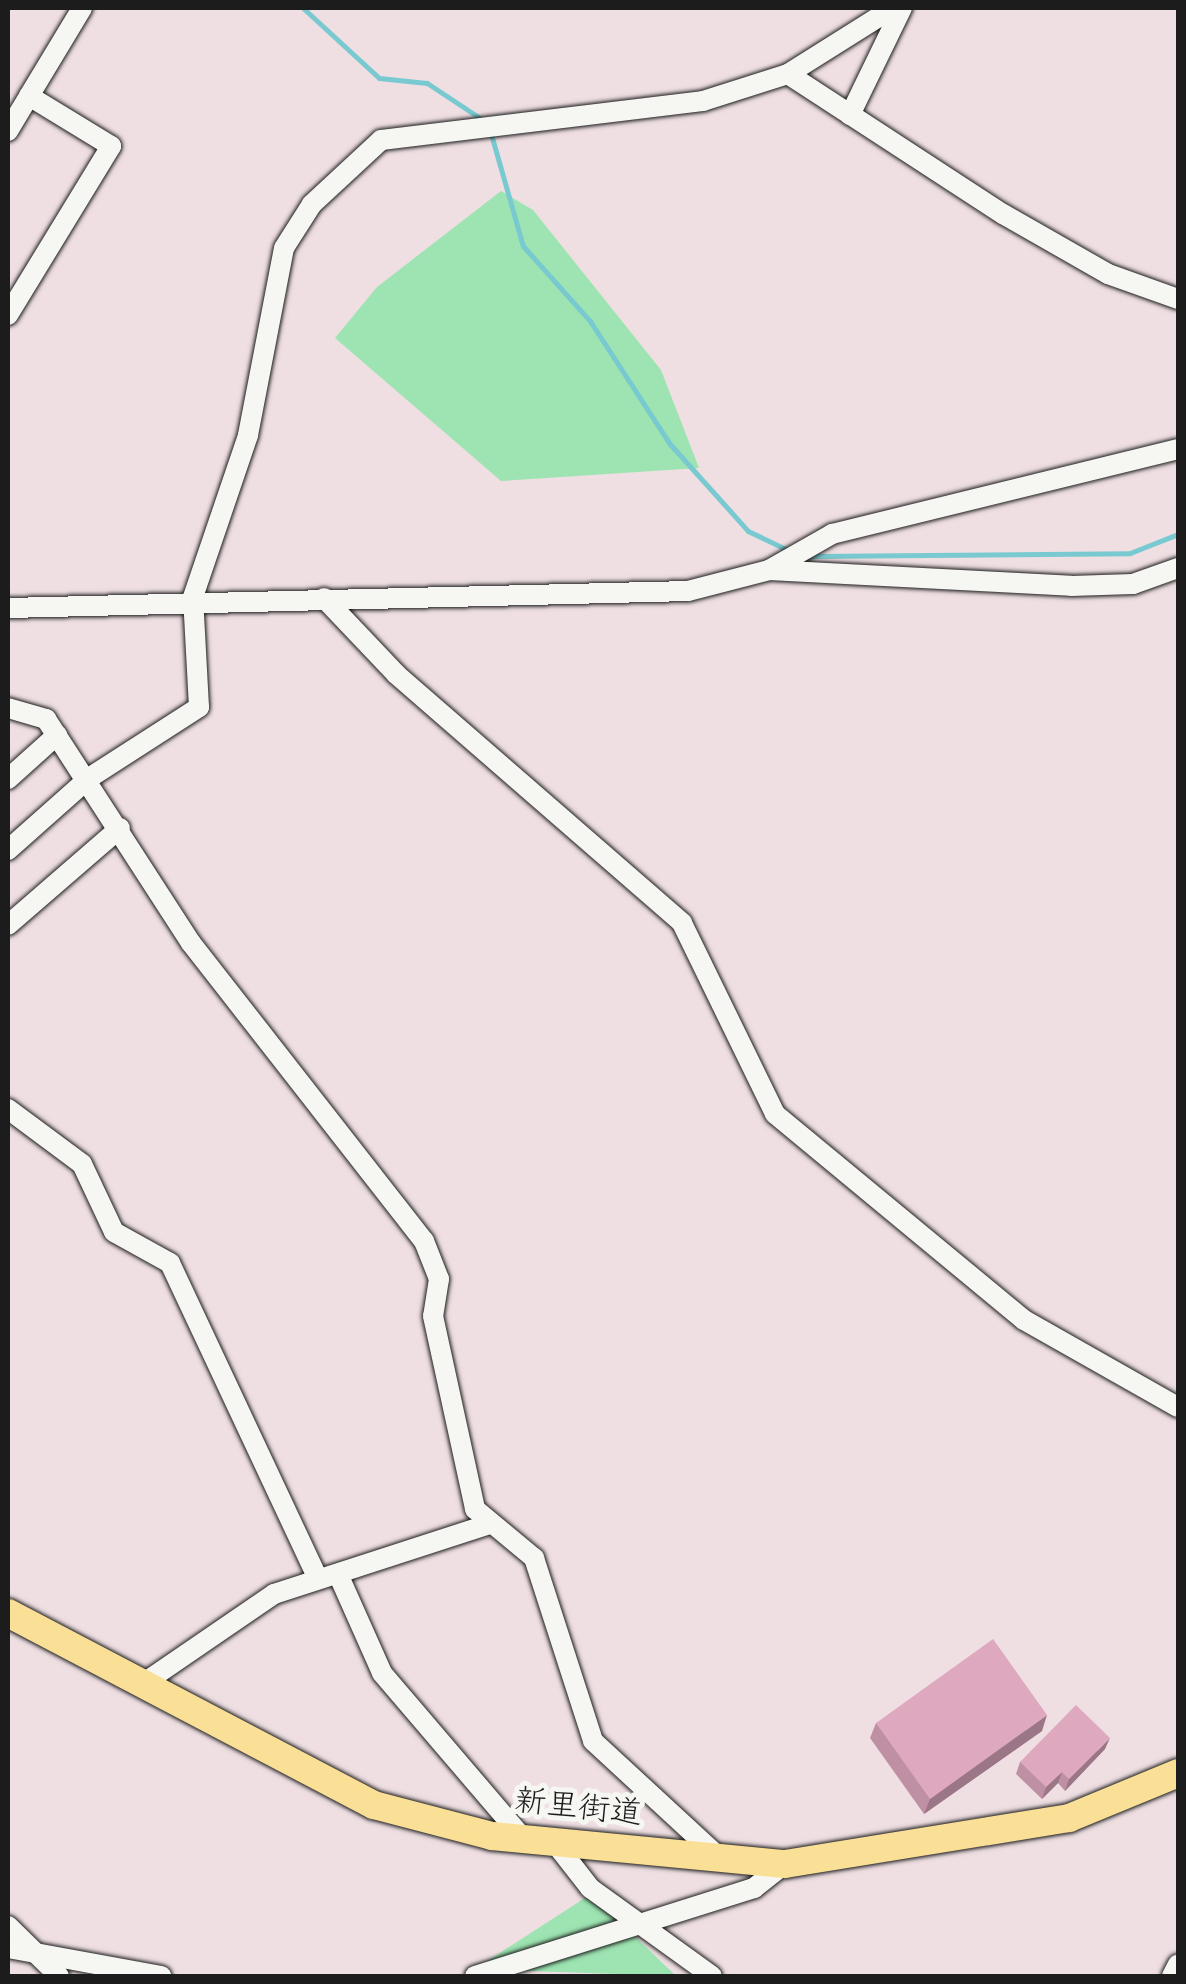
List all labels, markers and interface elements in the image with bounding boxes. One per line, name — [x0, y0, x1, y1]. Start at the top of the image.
street label: 新里街道 — [512, 1784, 644, 1836]

